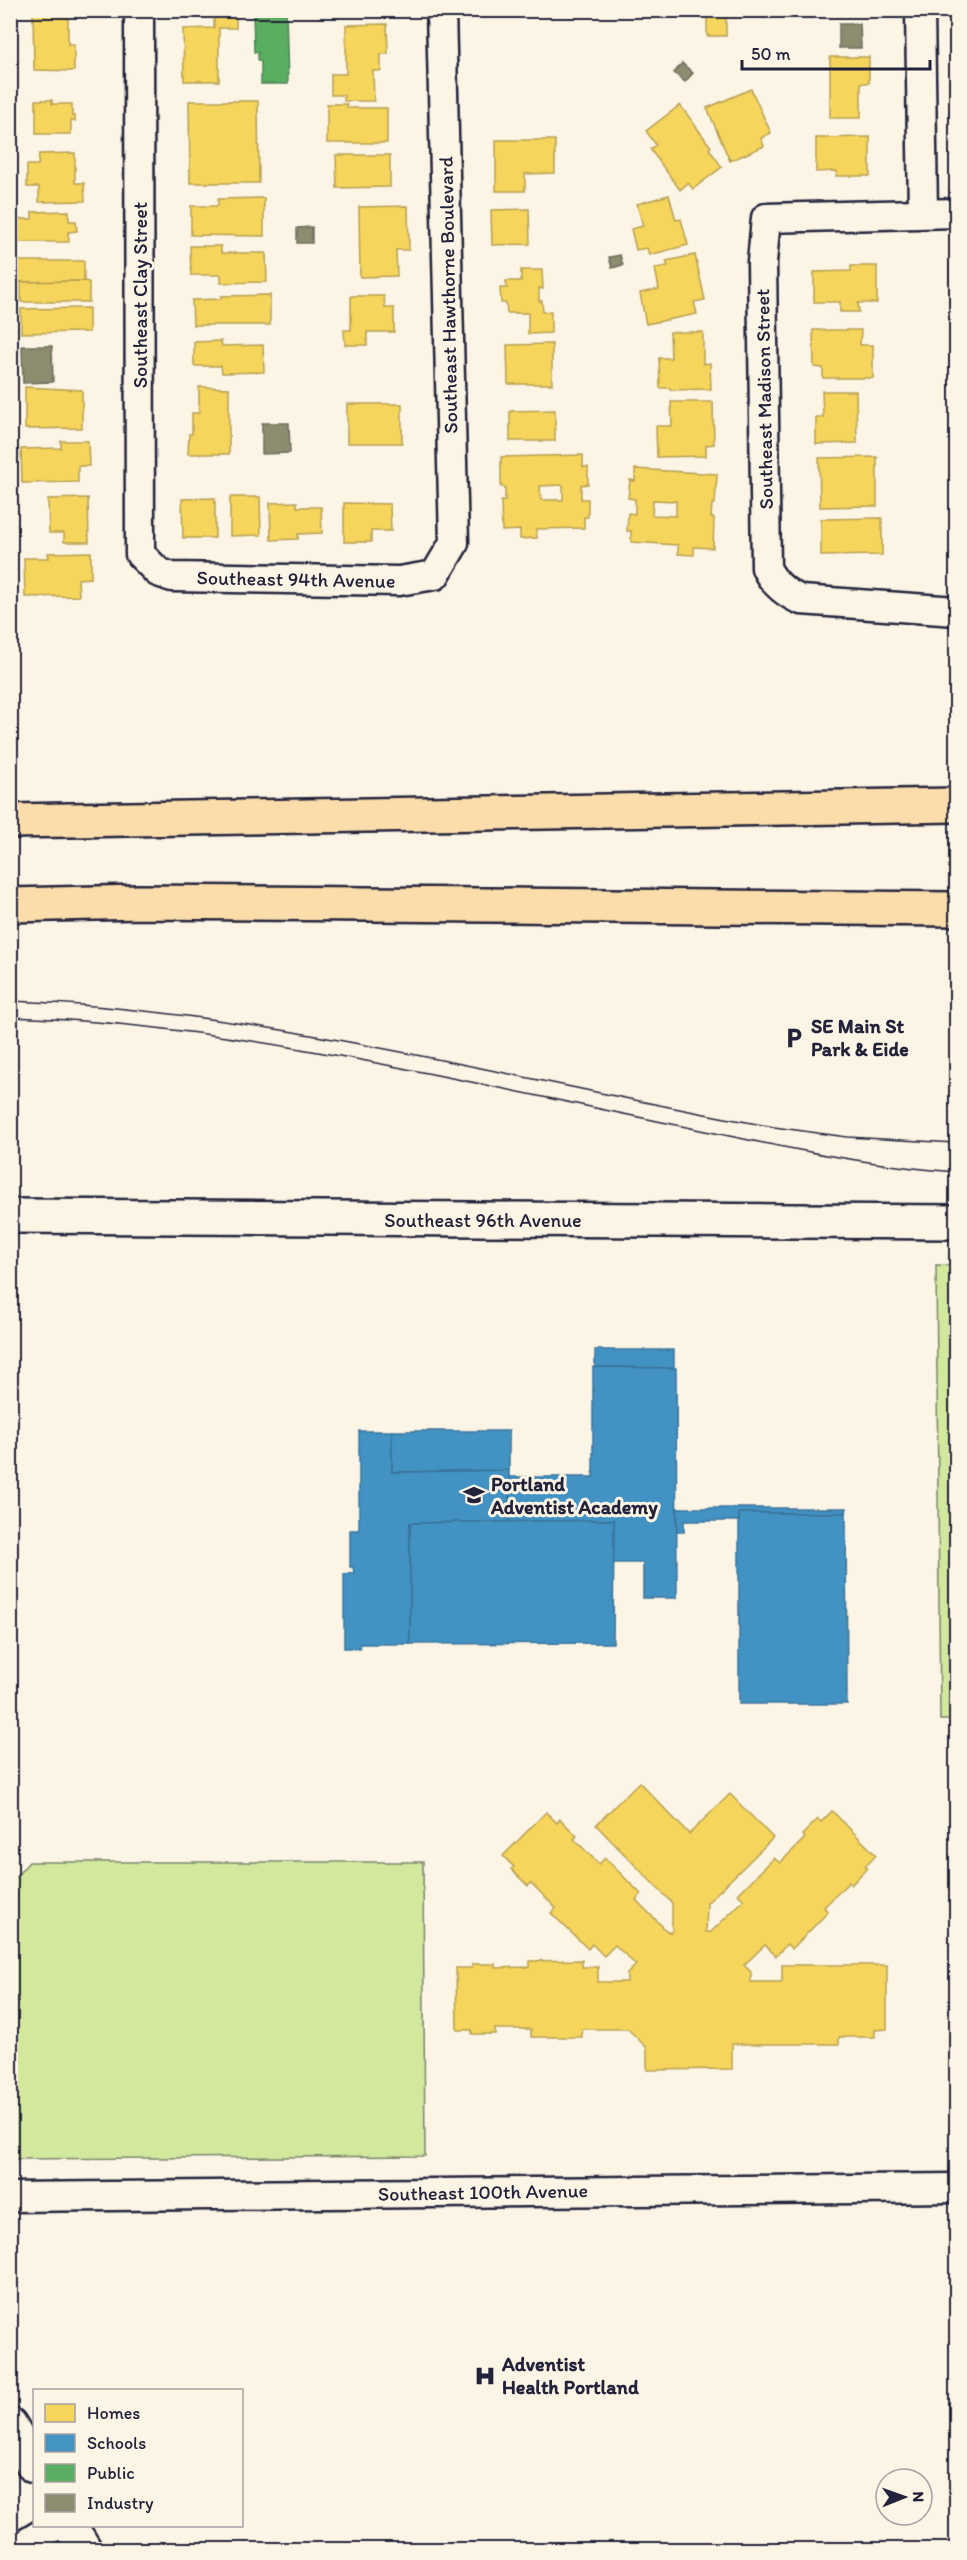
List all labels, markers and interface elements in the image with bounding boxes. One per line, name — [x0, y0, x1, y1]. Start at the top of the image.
scale bar — [742, 33, 930, 71]
text: 50 m — [751, 43, 791, 65]
street label: Southeast Hawthorne Boulevard — [434, 156, 462, 434]
street label: Southeast Clay Street — [128, 202, 152, 388]
street label: Southeast Madison Street — [750, 288, 778, 510]
street label: Southeast 94th Avenue — [196, 565, 396, 593]
place label: SE Main St Park & Eide — [811, 1014, 909, 1061]
parking icon: SE Main St Park & Eide — [782, 1026, 806, 1050]
street label: Southeast 96th Avenue — [384, 1208, 582, 1232]
place label: Portland Adventist Academy — [490, 1472, 658, 1520]
school or university icon: Portland Adventist Academy — [462, 1483, 486, 1507]
street label: Southeast 100th Avenue — [378, 2178, 588, 2206]
place label: Adventist Health Portland — [501, 2352, 639, 2399]
hospital icon: Adventist Health Portland — [473, 2364, 497, 2388]
legend — [33, 2389, 243, 2527]
text: Homes — [87, 2402, 140, 2424]
text: Schools — [87, 2432, 146, 2454]
text: Public — [87, 2462, 135, 2484]
north arrow — [874, 2467, 934, 2527]
text: N — [909, 2491, 928, 2502]
text: Industry — [87, 2492, 154, 2514]

